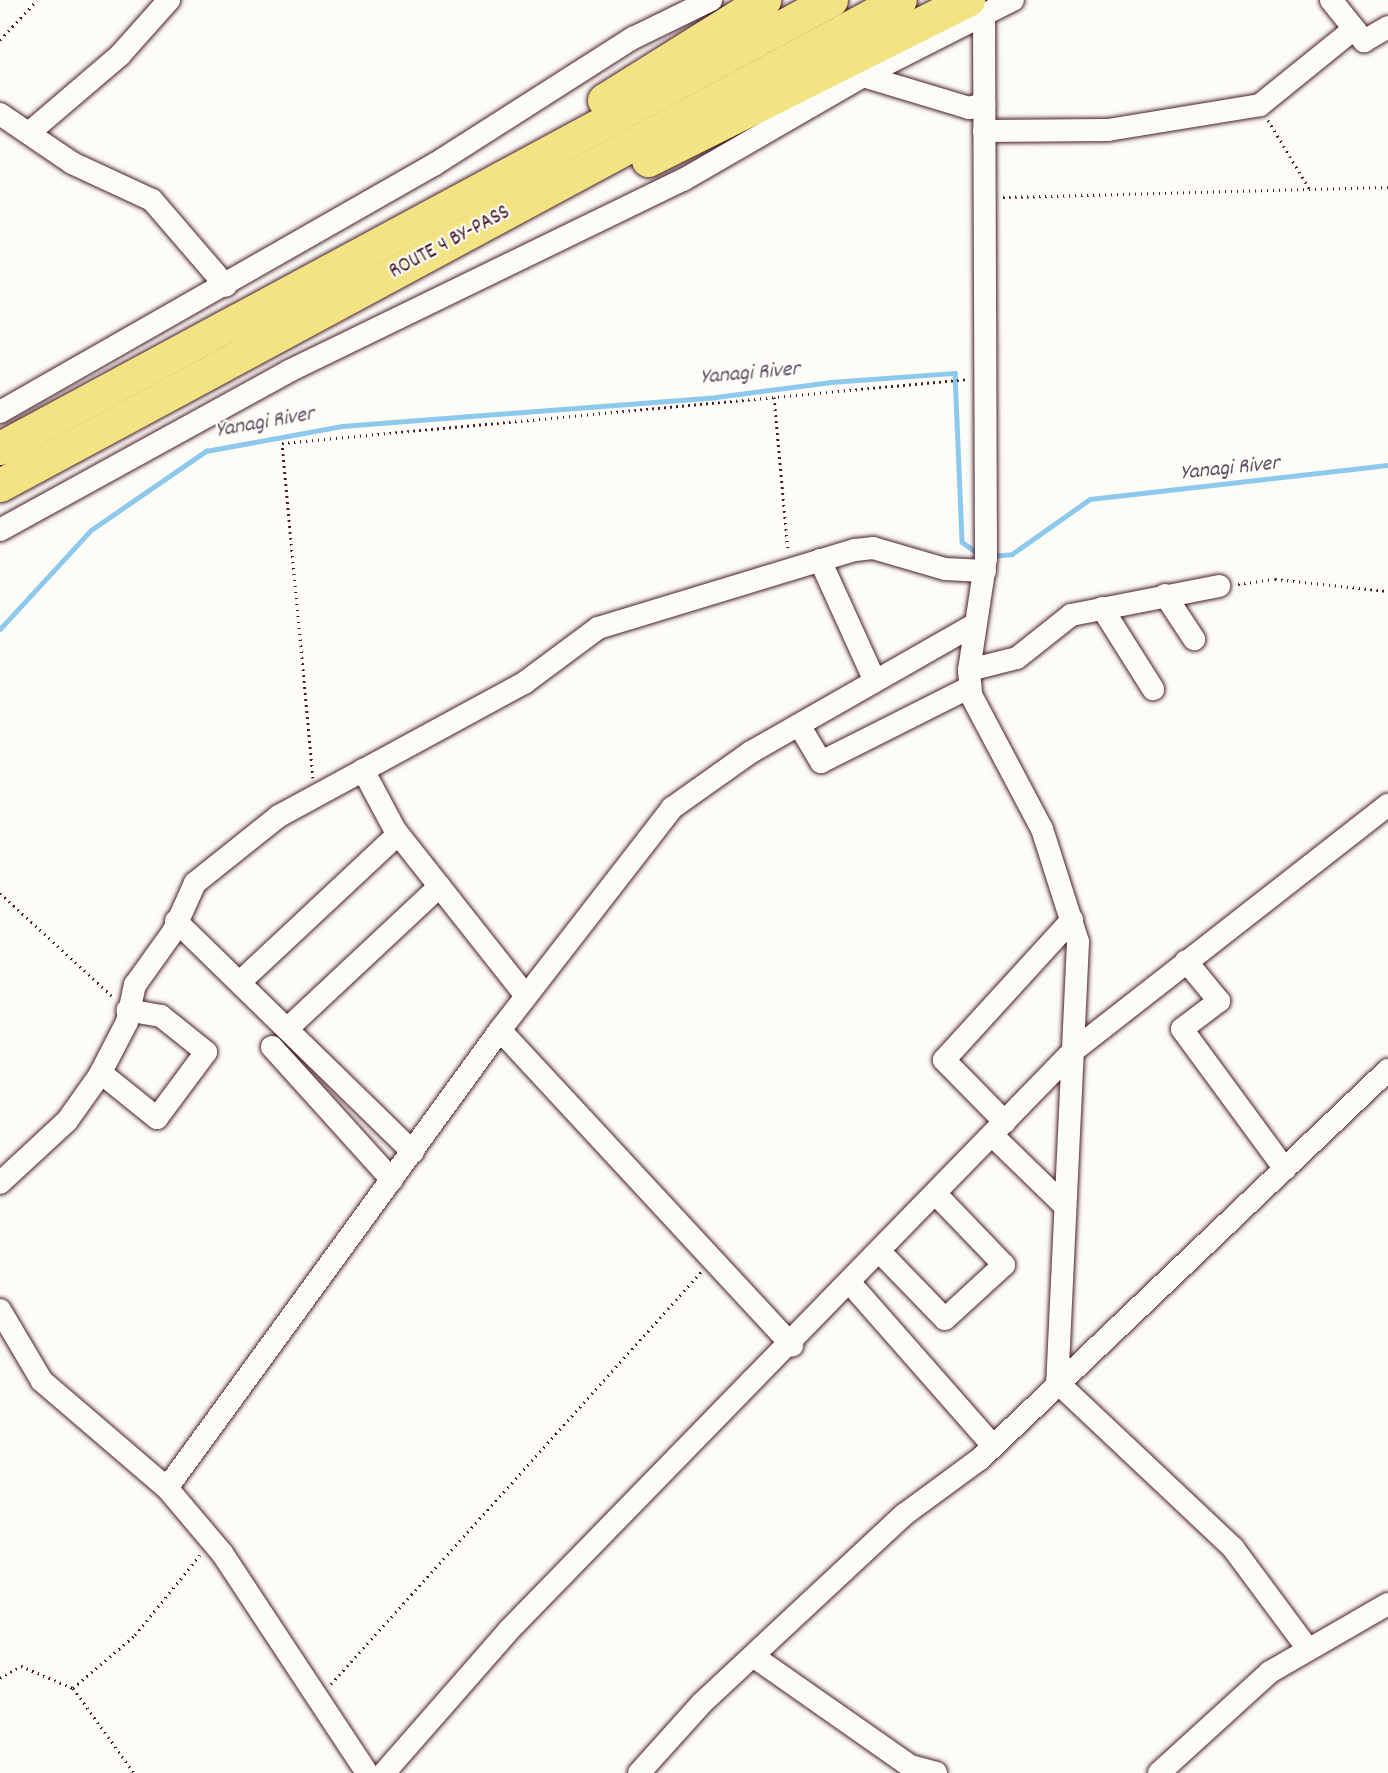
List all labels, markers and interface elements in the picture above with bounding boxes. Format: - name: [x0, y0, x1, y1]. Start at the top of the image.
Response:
- street label: ROUTE 4 BY-PASS: [385, 201, 515, 285]
- water label: Yanagi River: [699, 357, 801, 391]
- water label: Yanagi River: [214, 401, 316, 445]
- water label: Yanagi River: [1179, 451, 1281, 487]

